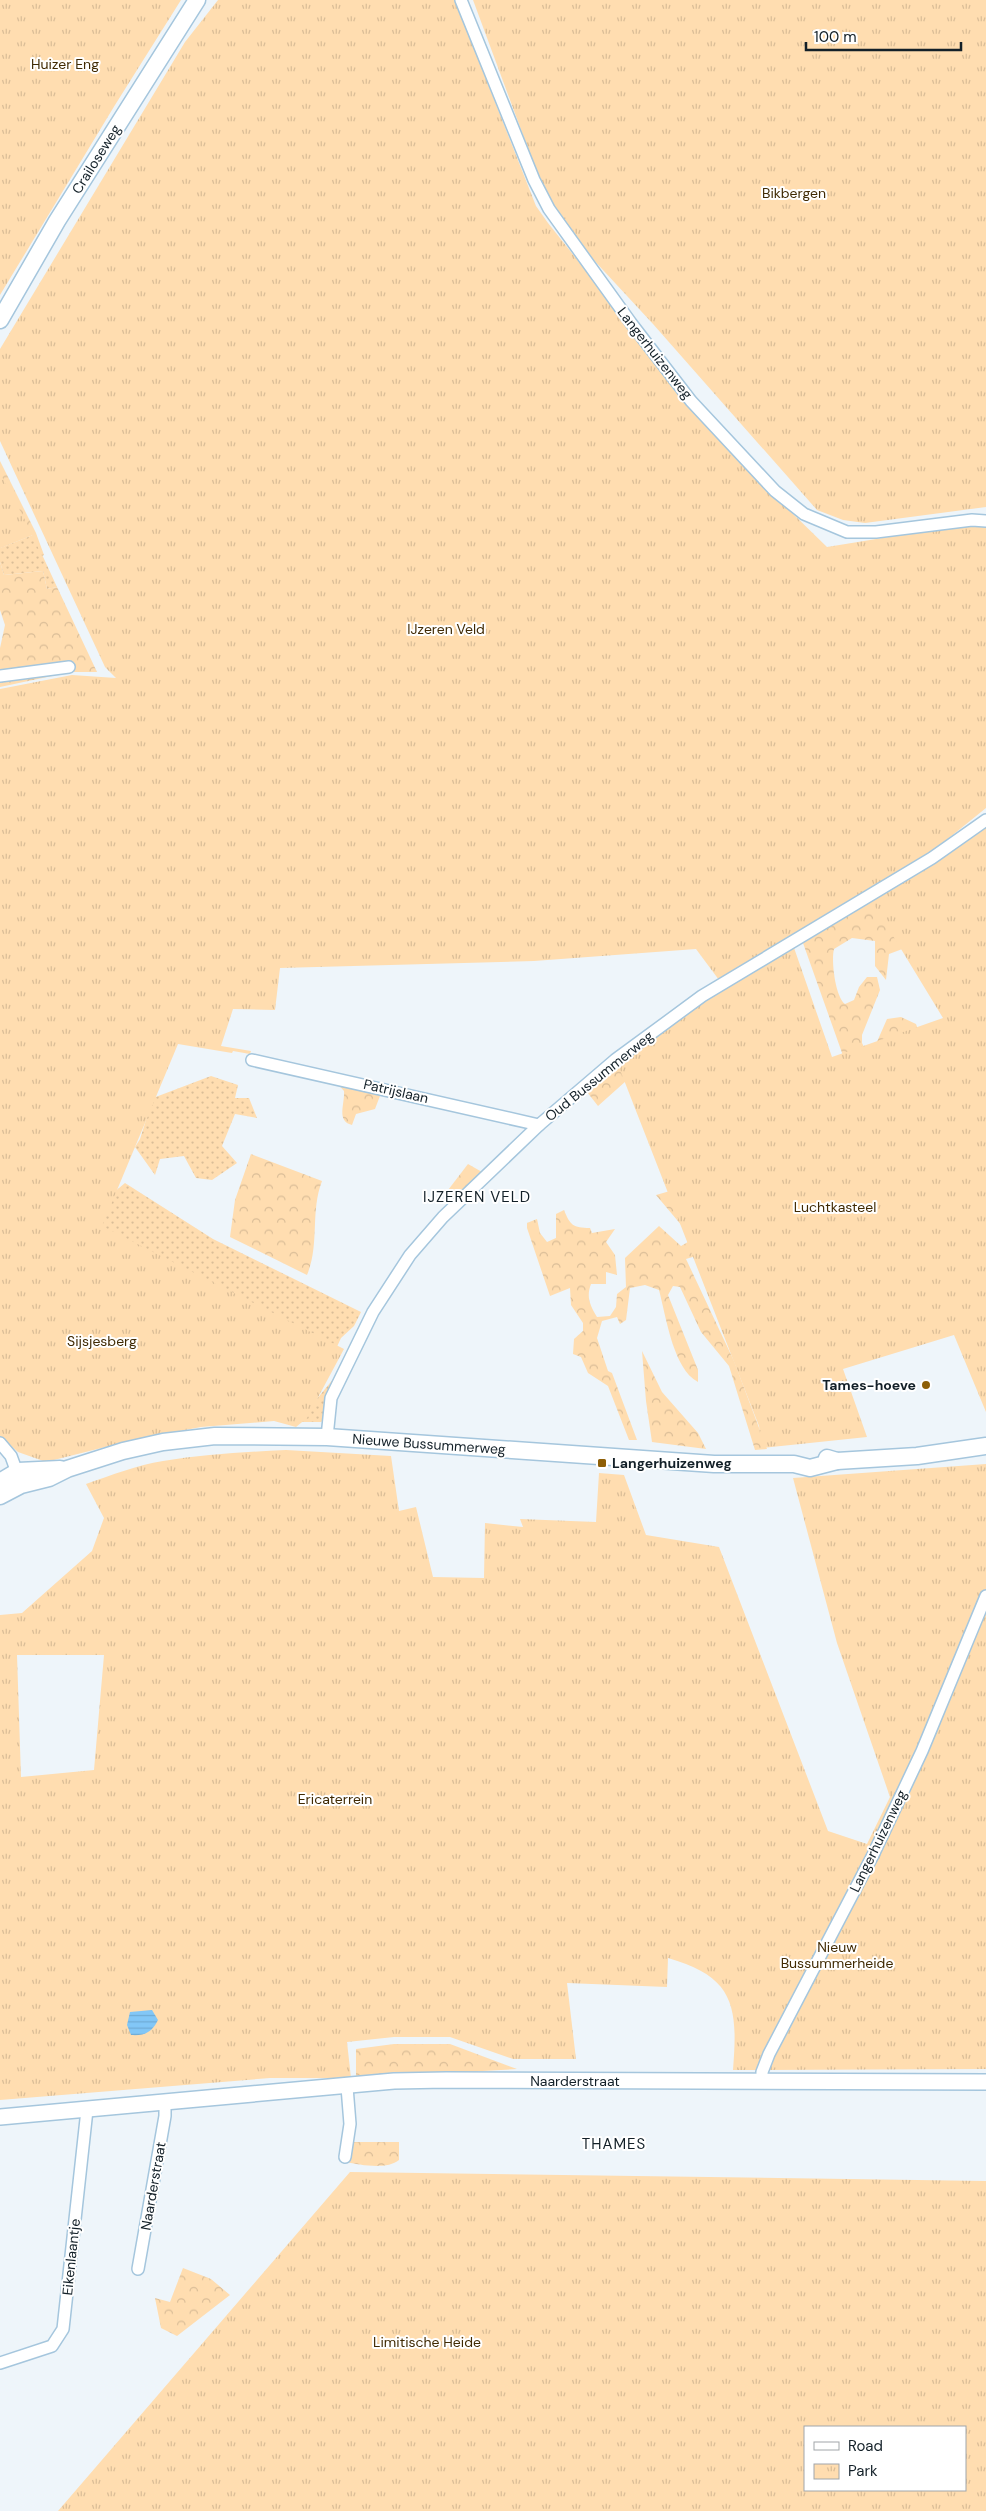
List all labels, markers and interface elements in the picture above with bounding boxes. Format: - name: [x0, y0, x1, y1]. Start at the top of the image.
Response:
- scale bar: [806, 20, 961, 52]
- text: 100 m: [814, 27, 857, 47]
- park label: Huizer Eng: [31, 55, 99, 73]
- street label: Crailoseweg: [68, 121, 125, 197]
- park label: Bikbergen: [762, 184, 826, 202]
- street label: Langerhuizenweg: [614, 303, 697, 403]
- park label: IJzeren Veld: [407, 620, 485, 638]
- street label: Oud Bussummerweg: [541, 1027, 657, 1125]
- street label: Patrijslaan: [362, 1075, 430, 1107]
- district label: IJZEREN VELD: [423, 1187, 531, 1207]
- park label: Luchtkasteel: [794, 1198, 876, 1216]
- park label: Sijsjesberg: [67, 1332, 137, 1350]
- place label: Tames-hoeve: [822, 1376, 916, 1394]
- marker: Tames-hoeve: [920, 1379, 932, 1391]
- street label: Nieuwe Bussummerweg: [352, 1430, 507, 1458]
- place label: Langerhuizenweg: [612, 1454, 732, 1472]
- marker: Langerhuizenweg: [596, 1457, 608, 1469]
- street label: Langerhuizenweg: [845, 1787, 911, 1895]
- park label: Ericaterrein: [298, 1790, 372, 1808]
- park label: Nieuw Bussummerheide: [781, 1938, 893, 1972]
- street label: Naarderstraat: [530, 2072, 620, 2090]
- district label: THAMES: [582, 2134, 646, 2154]
- street label: Naarderstraat: [136, 2140, 170, 2232]
- street label: Eikenlaantje: [58, 2218, 84, 2296]
- park label: Limitische Heide: [373, 2333, 481, 2351]
- legend: [804, 2426, 966, 2491]
- text: Road: [848, 2436, 883, 2456]
- text: Park: [848, 2461, 878, 2481]

